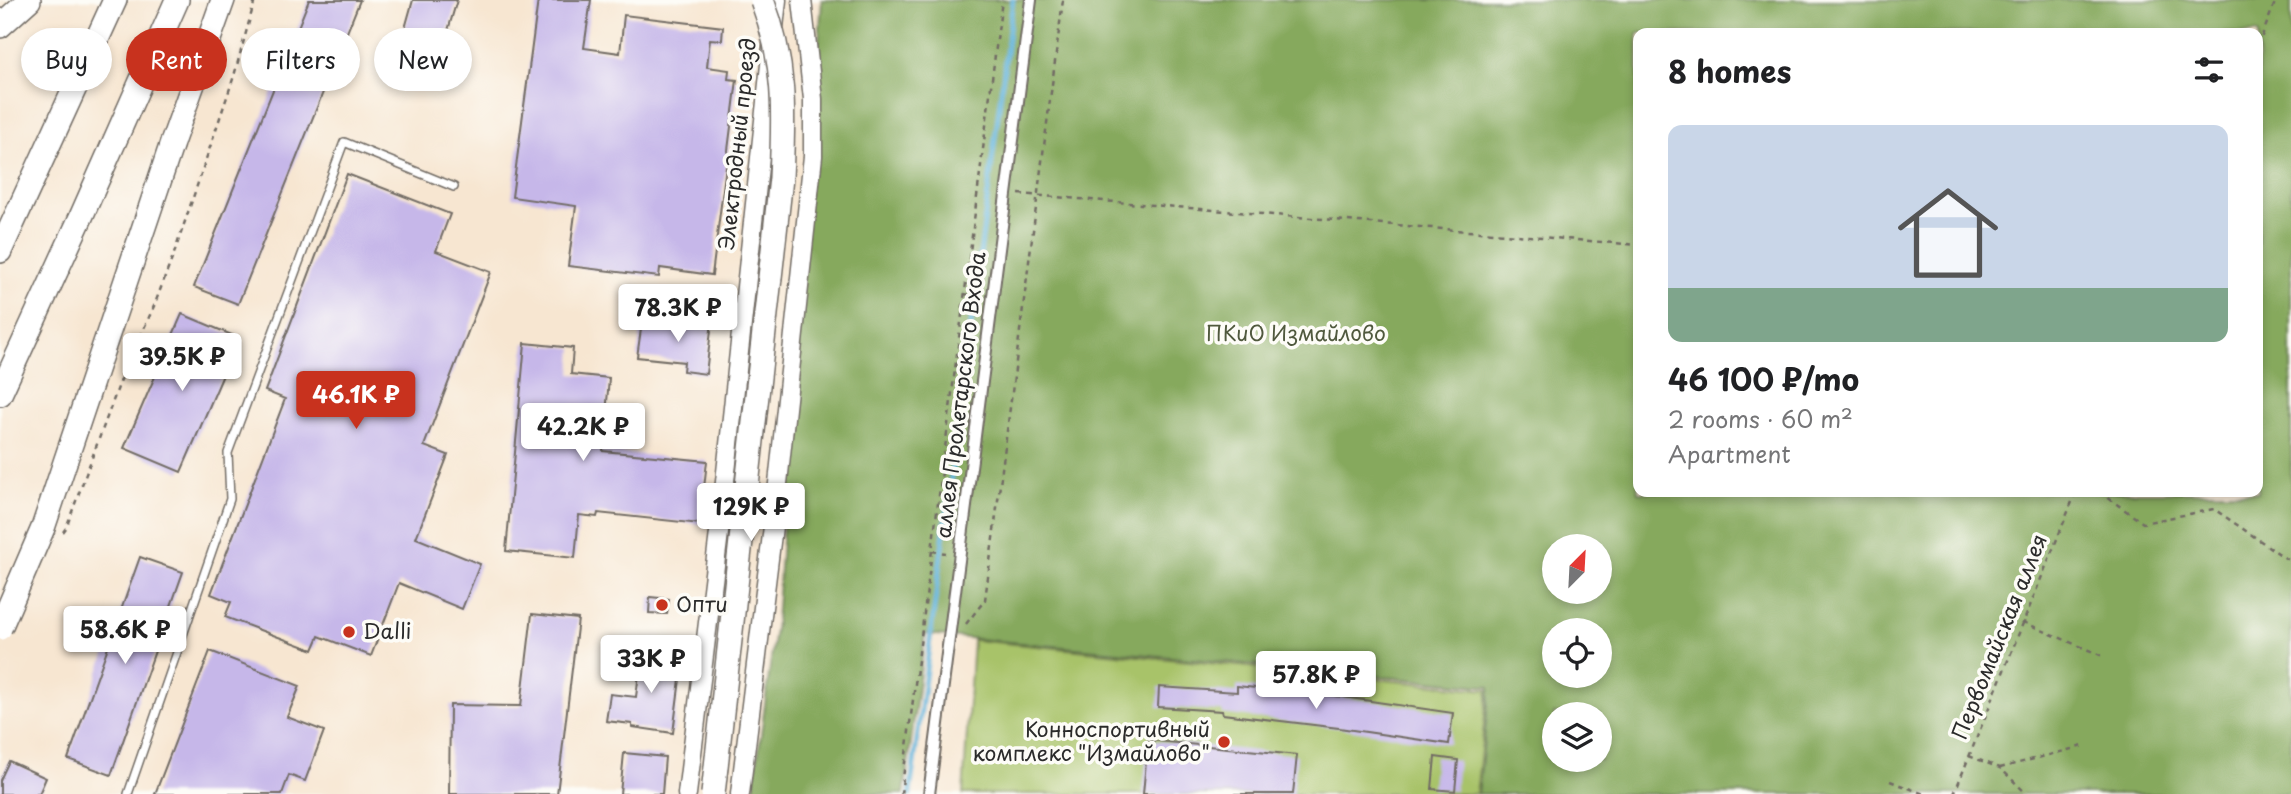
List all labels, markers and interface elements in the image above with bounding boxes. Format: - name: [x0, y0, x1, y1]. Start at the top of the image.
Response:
- chip: Buy: [21, 28, 112, 91]
- chip: Rent: [126, 28, 227, 91]
- chip: Filters: [241, 28, 360, 91]
- chip: New: [374, 28, 472, 91]
- street label: Электродный проезд: [709, 36, 763, 251]
- text: 8 homes: [1668, 48, 1791, 93]
- icon: filters: [2190, 51, 2228, 89]
- icon: home: [1885, 170, 2011, 296]
- street label: аллея Пролетарского Входа: [926, 250, 992, 540]
- pin: 78.3K ₽: [613, 284, 743, 344]
- text: 78.3K ₽: [634, 289, 722, 324]
- park label: ПКиО Измайлово: [1206, 316, 1386, 348]
- pin: 39.5K ₽: [117, 334, 247, 393]
- text: 39.5K ₽: [139, 338, 225, 373]
- text: 46 100 ₽/mo: [1668, 356, 1859, 401]
- pin: 46.1K ₽: [291, 372, 421, 431]
- text: 46.1K ₽: [312, 376, 400, 411]
- text: 2 rooms · 60 m²: [1668, 401, 1853, 436]
- pin: 42.2K ₽: [518, 404, 648, 463]
- text: 42.2K ₽: [537, 408, 629, 443]
- text: Apartment: [1668, 436, 1791, 471]
- pin: 129K ₽: [694, 484, 808, 543]
- text: 129K ₽: [713, 488, 789, 523]
- street label: Первомайская аллея: [1942, 529, 2054, 744]
- north arrow: [1542, 534, 1612, 604]
- map controls: [1542, 534, 1612, 772]
- place label: Опти: [676, 587, 728, 619]
- marker: Опти: [654, 597, 670, 613]
- pin: 58.6K ₽: [60, 606, 190, 666]
- text: 58.6K ₽: [79, 611, 171, 646]
- place label: Dalli: [363, 614, 411, 646]
- button: locate: [1542, 618, 1612, 688]
- marker: Dalli: [341, 624, 357, 640]
- pin: 33K ₽: [602, 636, 700, 695]
- text: 33K ₽: [617, 640, 685, 675]
- pin: 57.8K ₽: [1251, 652, 1381, 711]
- text: 57.8K ₽: [1272, 656, 1360, 691]
- button: layers: [1542, 702, 1612, 772]
- place label: Конноспортивный комплекс "Измайлово": [972, 712, 1210, 768]
- marker: Конноспортивный комплекс "Измайлово": [1216, 734, 1232, 750]

